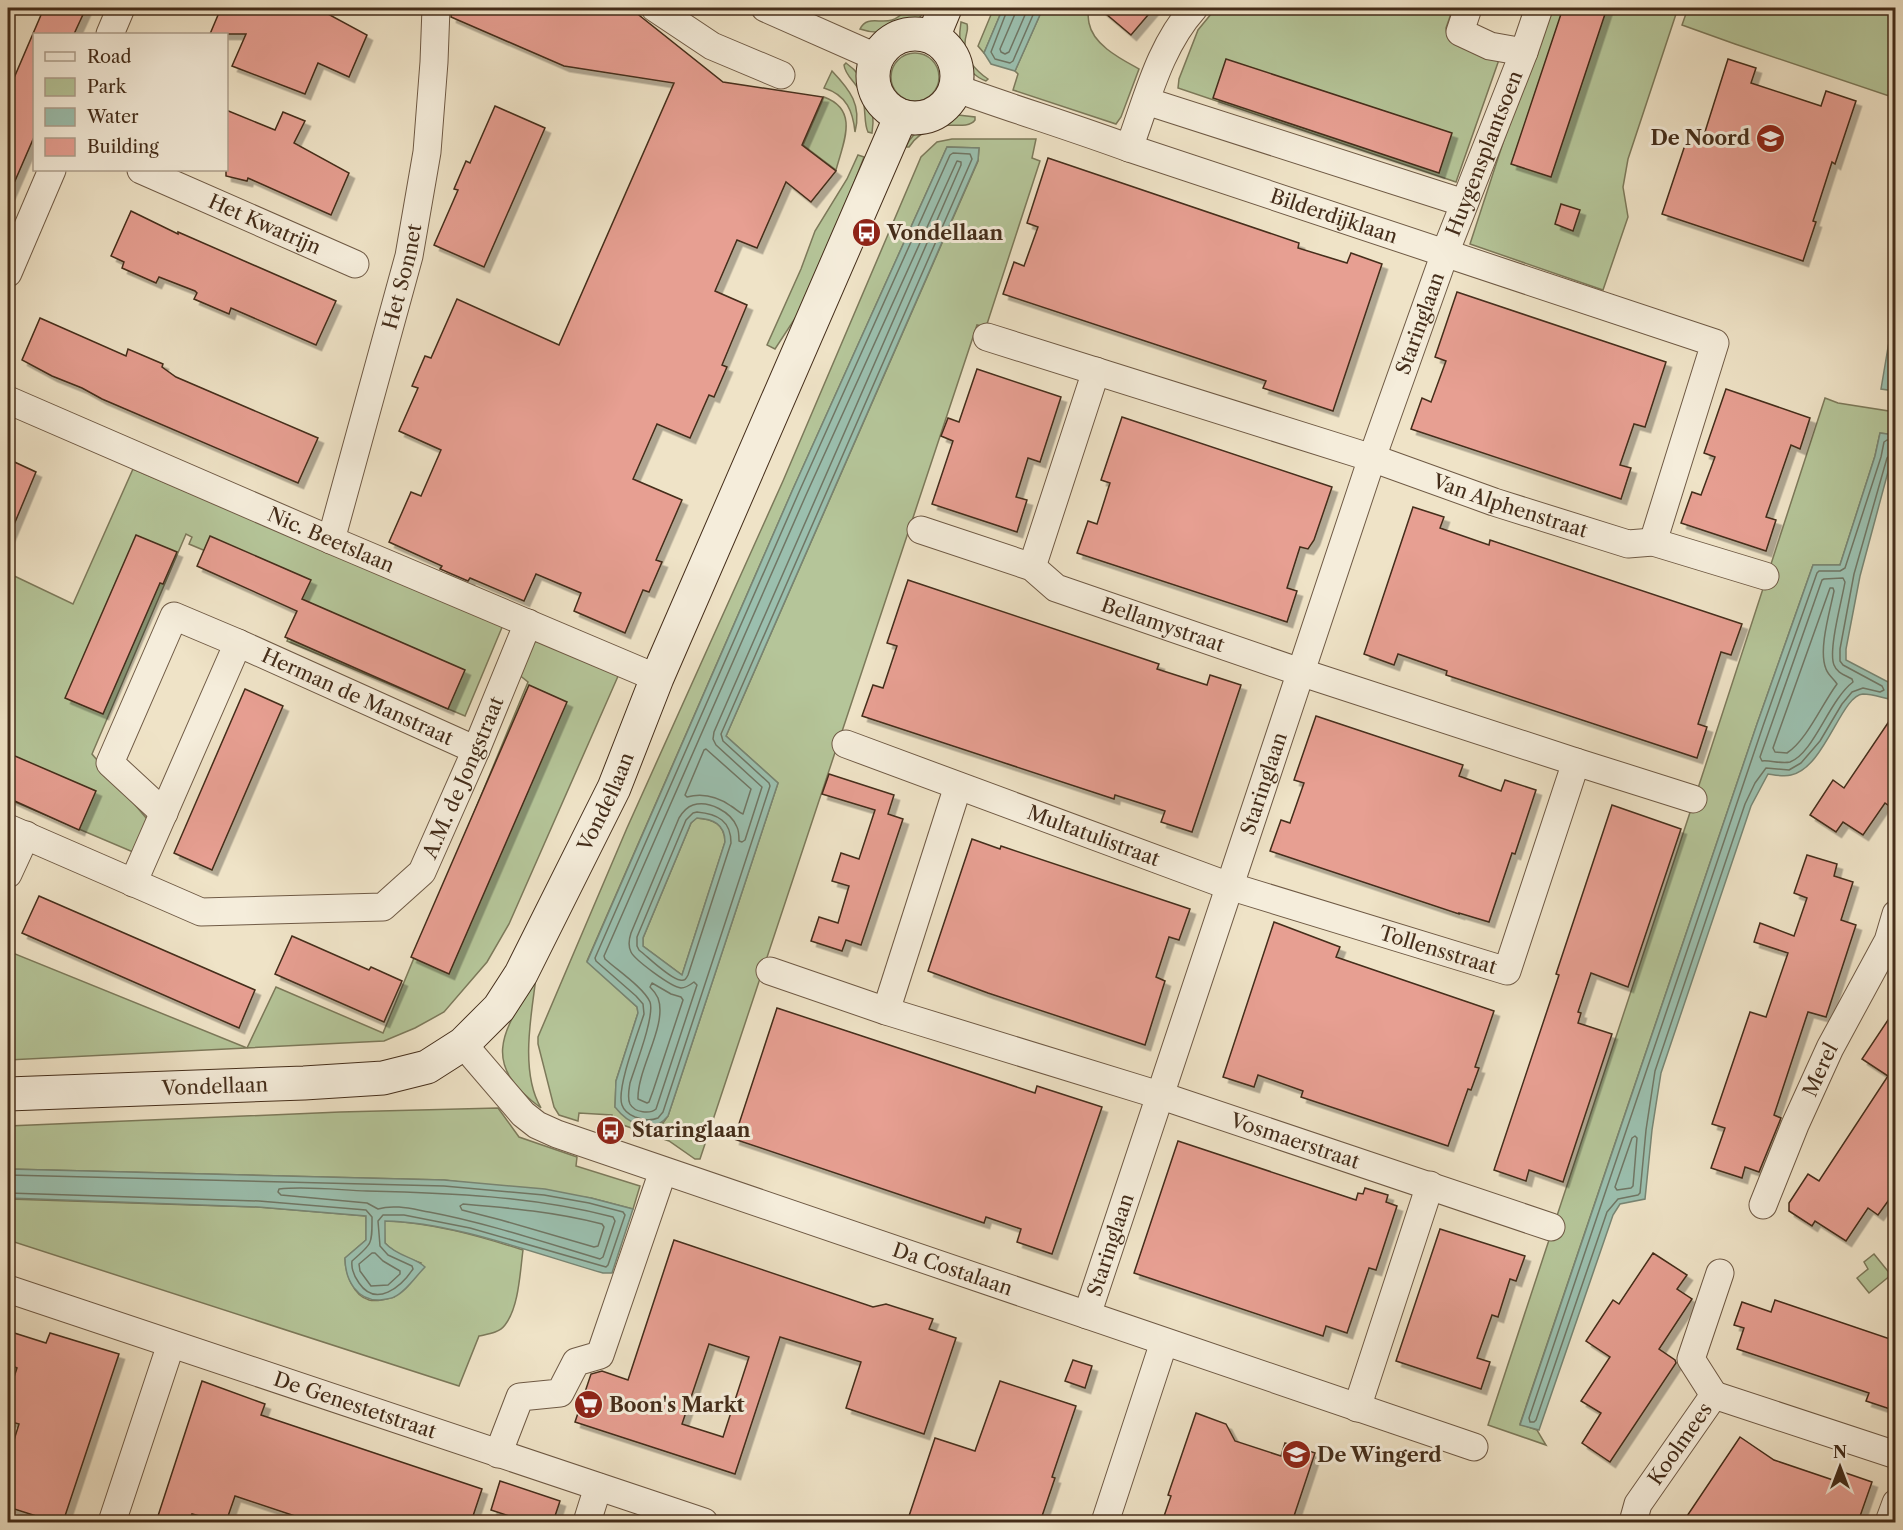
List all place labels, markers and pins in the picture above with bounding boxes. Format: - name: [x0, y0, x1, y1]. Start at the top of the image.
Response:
- school or university icon: De Noord: [1755, 122, 1787, 154]
- place label: De Noord: [1650, 126, 1751, 150]
- bus stop icon: Vondellaan: [850, 217, 882, 249]
- place label: Vondellaan: [886, 221, 1004, 245]
- bus stop icon: Staringlaan: [595, 1114, 627, 1146]
- place label: Staringlaan: [632, 1118, 751, 1142]
- supermarket icon: Boon's Markt: [572, 1389, 604, 1421]
- place label: Boon's Markt: [609, 1393, 745, 1417]
- school or university icon: De Wingerd: [1280, 1439, 1312, 1471]
- place label: De Wingerd: [1317, 1443, 1442, 1467]

